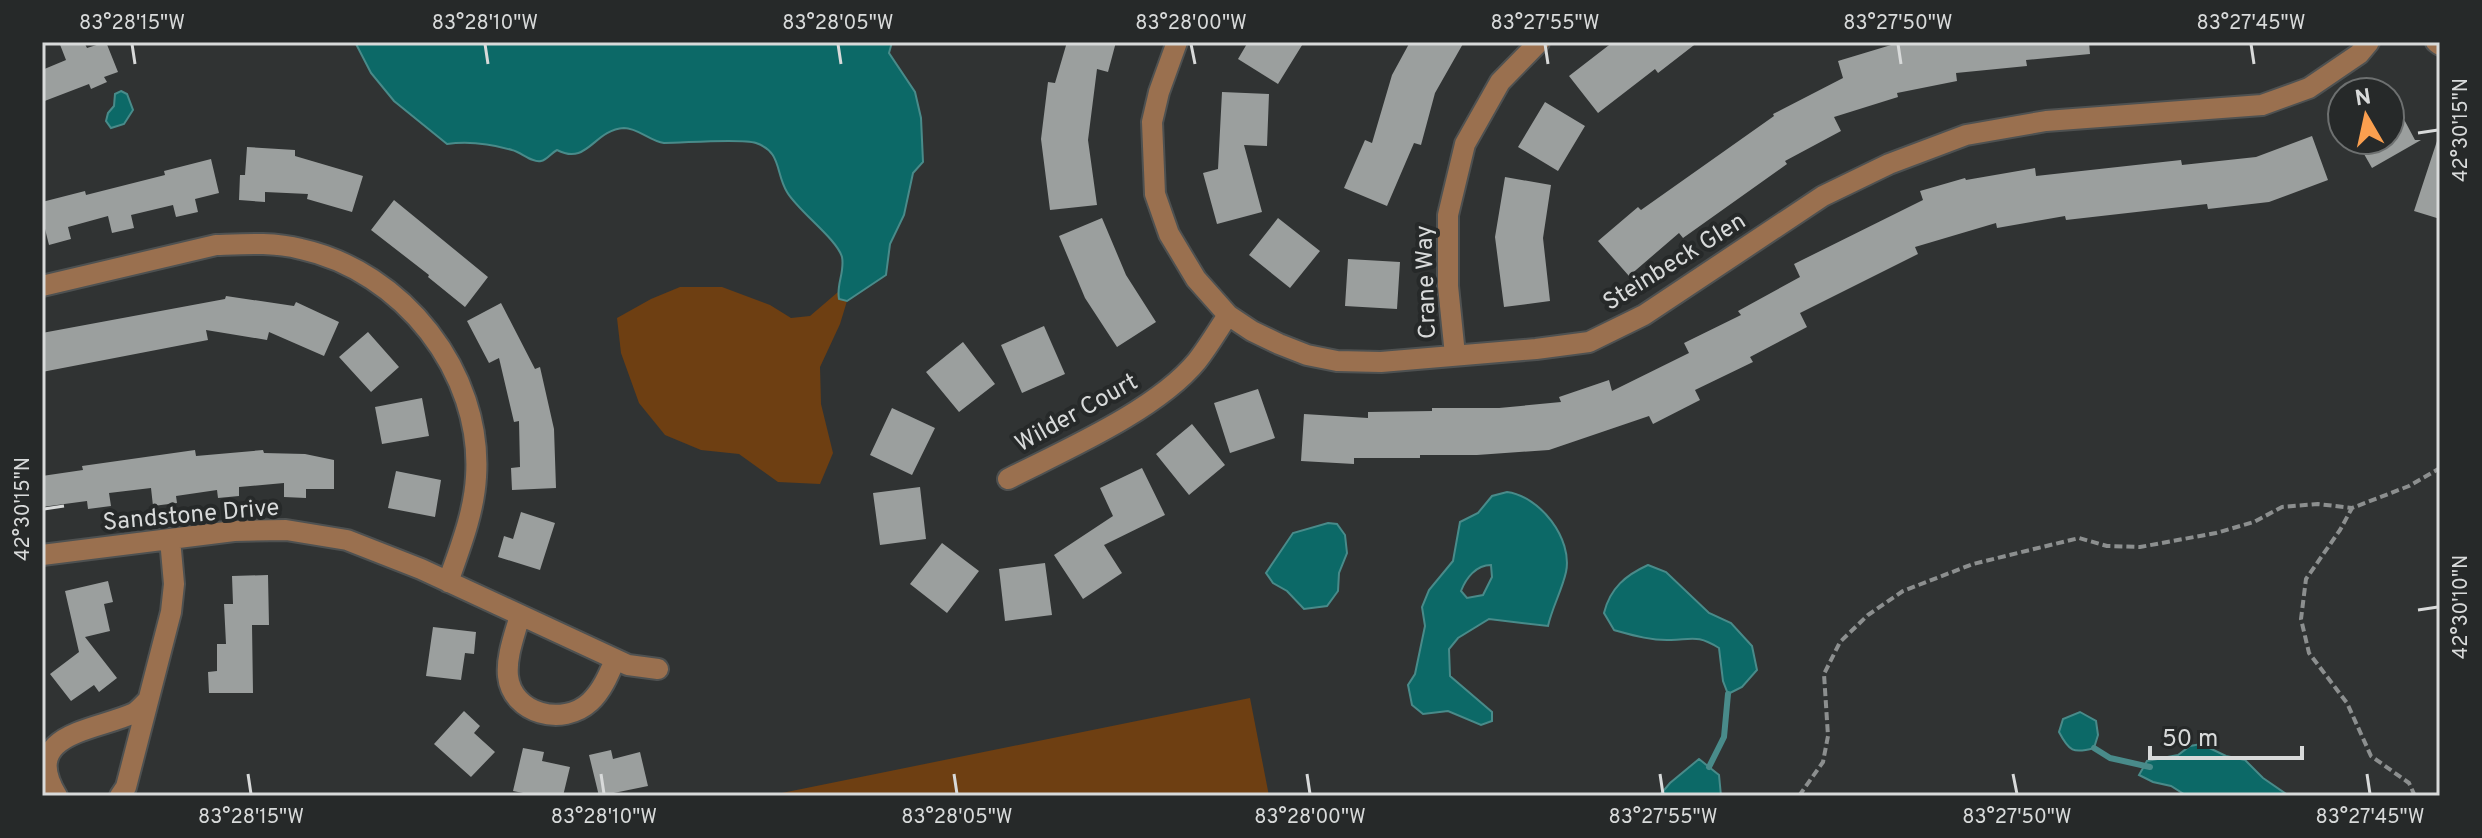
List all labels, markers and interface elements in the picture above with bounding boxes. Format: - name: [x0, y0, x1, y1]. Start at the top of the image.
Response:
- text: 83°28'15"W: [79, 11, 185, 37]
- text: 83°28'10"W: [432, 11, 538, 37]
- text: 83°28'05"W: [782, 11, 894, 37]
- text: 83°28'00"W: [1135, 11, 1247, 37]
- text: 83°27'55"W: [1491, 11, 1599, 37]
- text: 83°27'50"W: [1843, 11, 1953, 37]
- text: 83°27'45"W: [2197, 11, 2305, 37]
- north arrow: [2326, 76, 2406, 156]
- text: 42°30'15"N: [2449, 78, 2475, 182]
- text: N: [2353, 84, 2373, 113]
- street label: Steinbeck Glen: [1598, 207, 1752, 318]
- street label: Crane Way: [1410, 224, 1444, 339]
- street label: Wilder Court: [1010, 368, 1144, 460]
- text: 42°30'15"N: [11, 457, 37, 561]
- street label: Sandstone Drive: [102, 493, 281, 539]
- text: 42°30'10"N: [2449, 555, 2475, 659]
- scale bar: [2150, 710, 2302, 760]
- text: 50 m: [2162, 725, 2218, 755]
- text: 83°28'15"W: [198, 805, 304, 831]
- text: 83°28'10"W: [551, 805, 657, 831]
- text: 83°28'05"W: [901, 805, 1013, 831]
- text: 83°28'00"W: [1254, 805, 1366, 831]
- text: 83°27'55"W: [1609, 805, 1717, 831]
- text: 83°27'50"W: [1962, 805, 2072, 831]
- text: 83°27'45"W: [2316, 805, 2424, 831]

